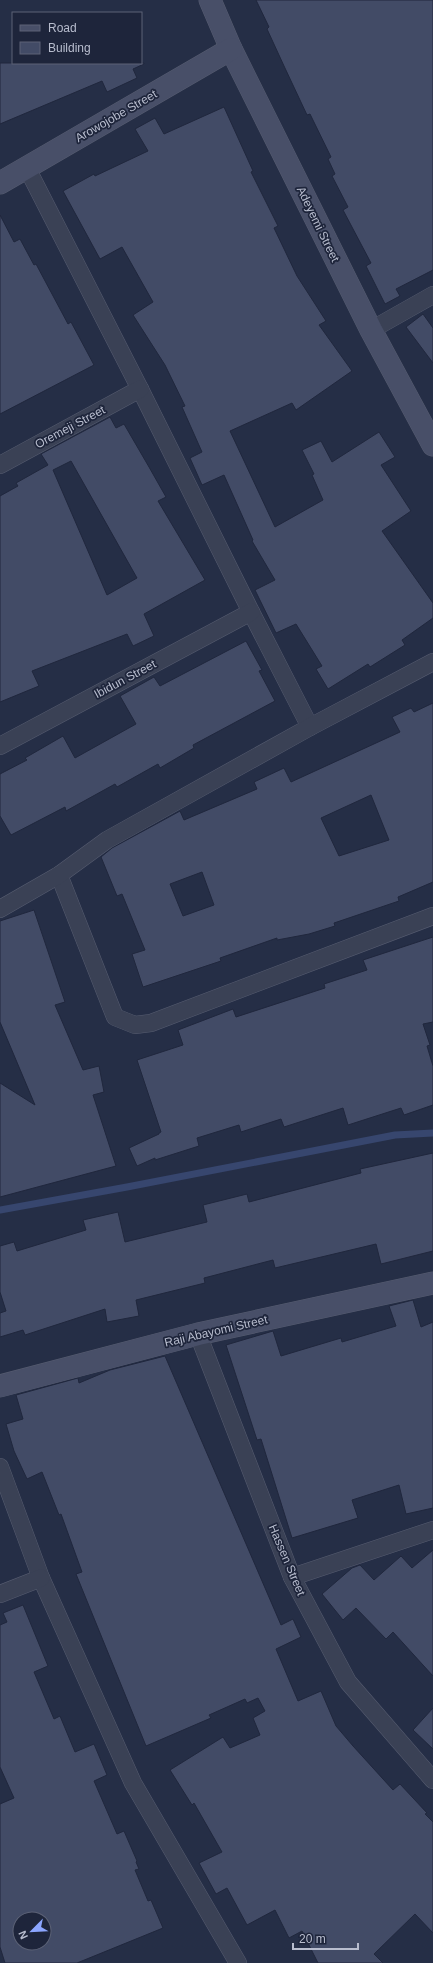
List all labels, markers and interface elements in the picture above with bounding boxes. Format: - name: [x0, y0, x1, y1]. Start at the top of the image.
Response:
- legend: [12, 12, 142, 64]
- text: Road: [48, 21, 77, 35]
- text: Building: [48, 41, 91, 55]
- street label: Arowojobe Street: [73, 87, 160, 145]
- street label: Adeyemi Street: [294, 184, 343, 265]
- street label: Oremeji Street: [33, 402, 108, 451]
- street label: Ibidun Street: [92, 657, 159, 701]
- street label: Raji Abayomi Street: [163, 1312, 270, 1350]
- street label: Hassen Street: [266, 1522, 309, 1598]
- north arrow: [12, 1911, 52, 1951]
- scale bar: [293, 1925, 358, 1951]
- text: N: [16, 1929, 30, 1941]
- text: 20 m: [299, 1932, 326, 1946]

